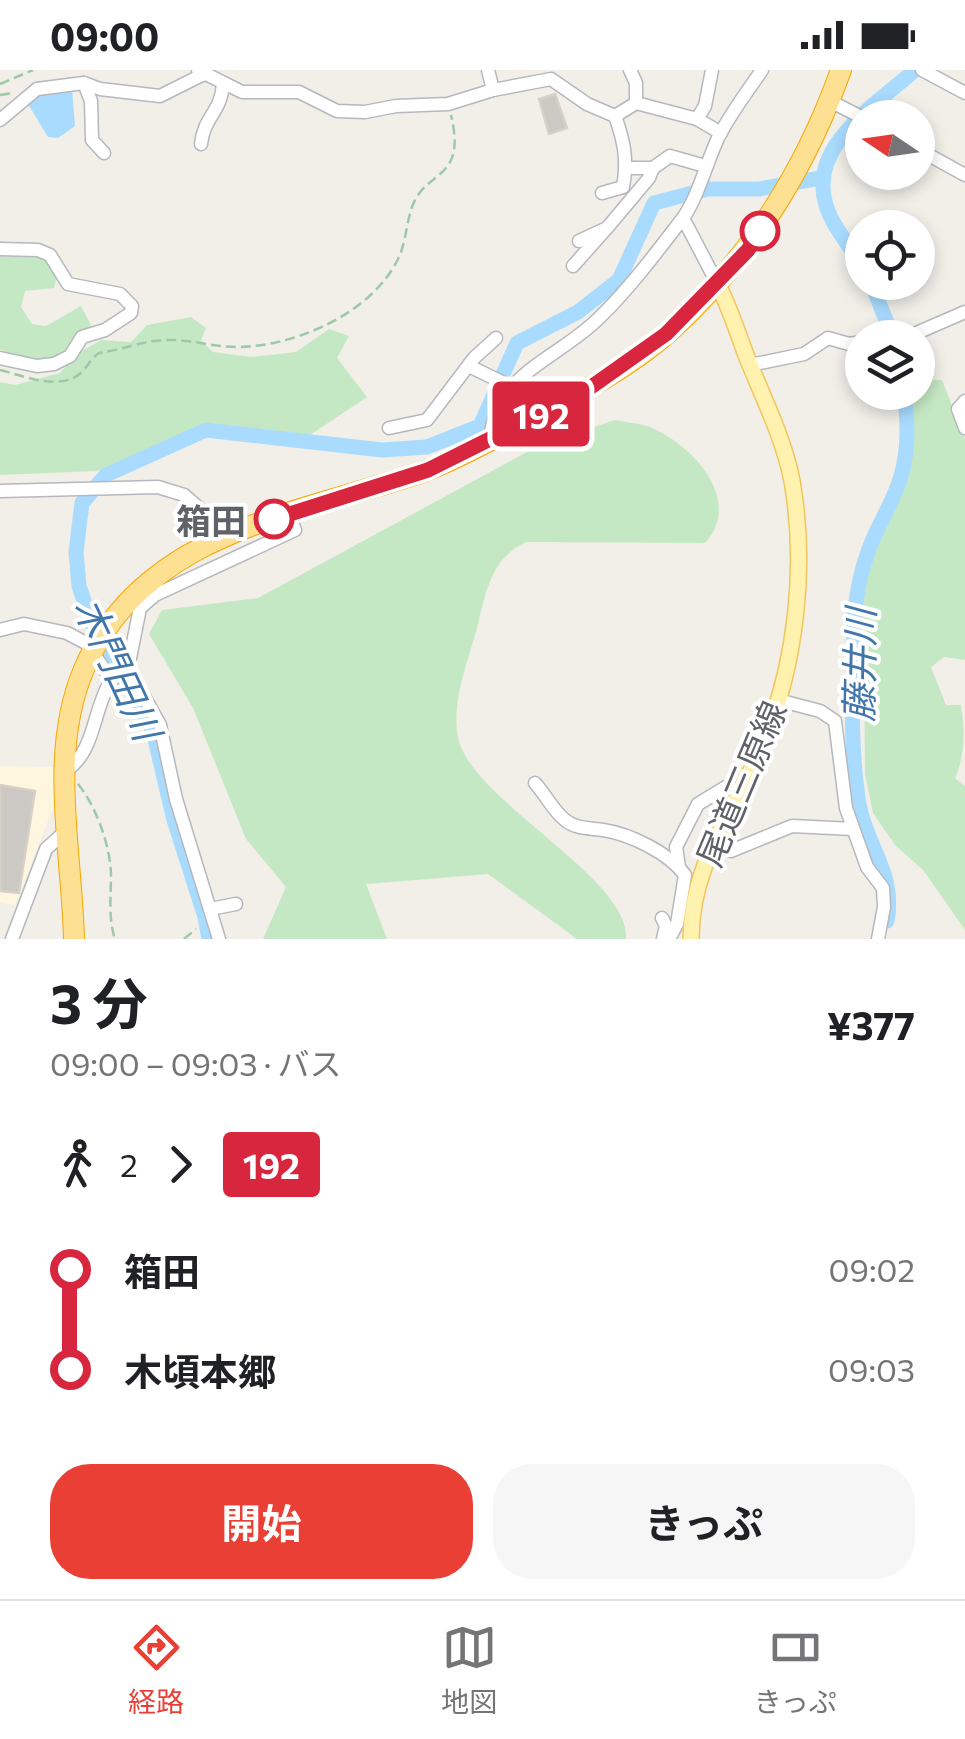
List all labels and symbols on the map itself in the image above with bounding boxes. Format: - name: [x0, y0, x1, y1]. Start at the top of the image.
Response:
- north arrow: [845, 100, 935, 190]
- unlabelled marker: [741, 212, 779, 250]
- line badge: 192: [484, 382, 598, 446]
- place label: 箱田: [176, 498, 246, 541]
- marker: 箱田: [255, 500, 293, 538]
- water label: 木門田川: [66, 589, 174, 750]
- water label: 藤井川: [834, 604, 883, 722]
- street label: 尾道三原線: [686, 694, 794, 872]

